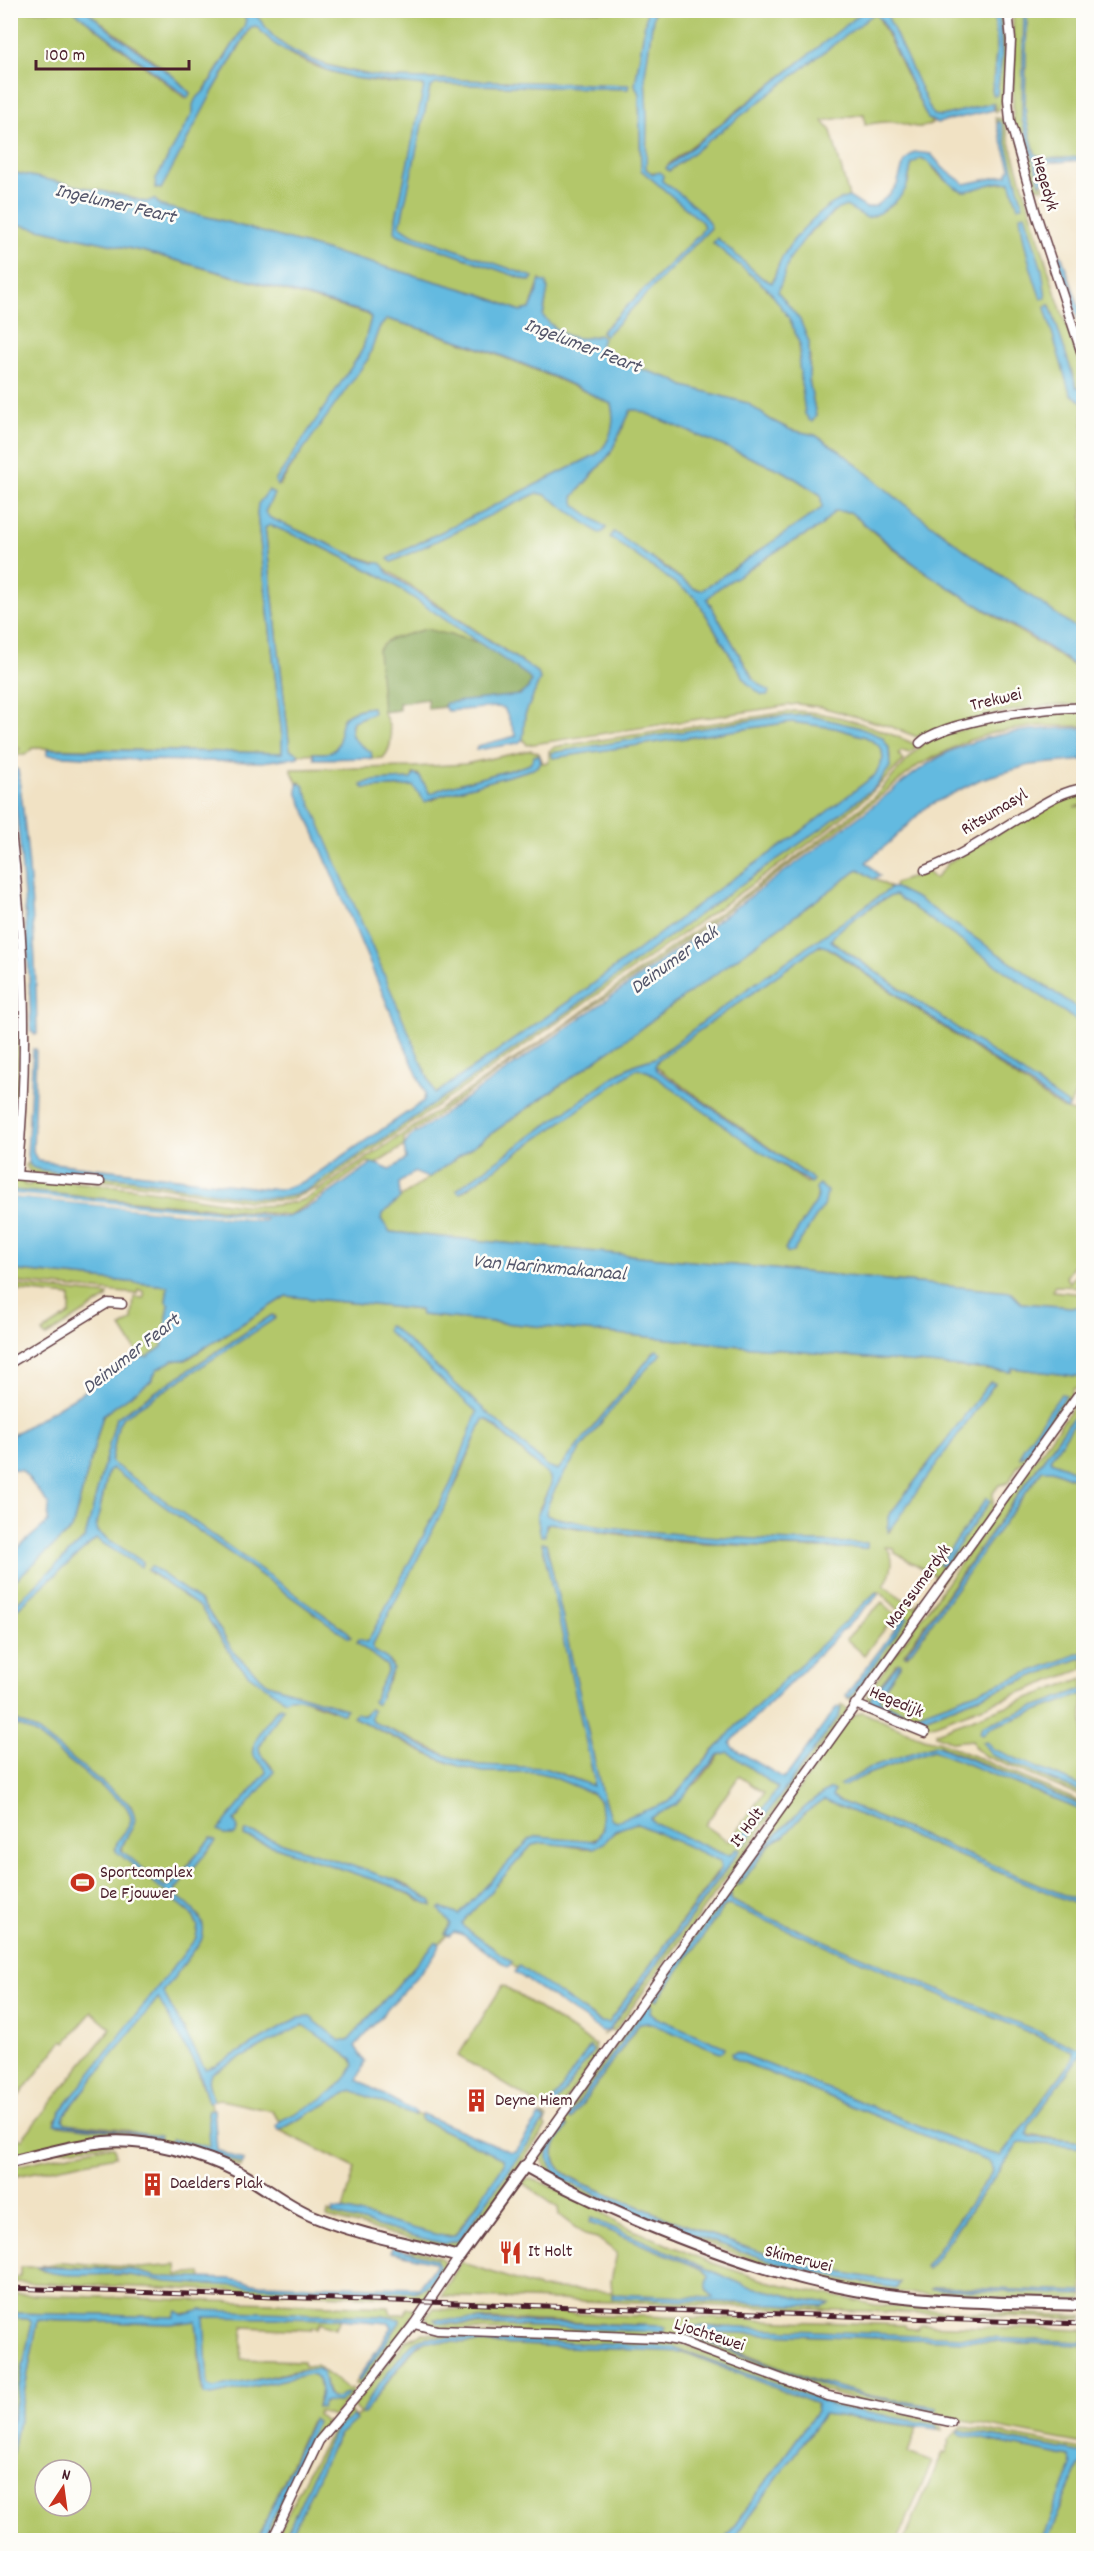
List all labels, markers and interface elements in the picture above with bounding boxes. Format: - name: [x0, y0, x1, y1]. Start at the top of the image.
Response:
- scale bar: [36, 33, 189, 71]
- text: 100 m: [45, 44, 85, 69]
- street label: Hegedyk: [1024, 154, 1064, 214]
- water label: Ingelumer Feart: [52, 178, 180, 233]
- water label: Ingelumer Feart: [520, 312, 646, 383]
- street label: Trekwei: [968, 683, 1024, 719]
- street label: Ritsumasyl: [957, 783, 1034, 843]
- water label: Deinumer Rak: [625, 918, 726, 1002]
- water label: Van Harinxmakanaal: [471, 1248, 629, 1290]
- water label: Deinumer Feart: [77, 1307, 188, 1402]
- street label: Marssumerdyk: [880, 1540, 958, 1634]
- street label: Hegedijk: [865, 1680, 927, 1726]
- street label: It Holt: [725, 1802, 772, 1853]
- place label: Sportcomplex De Fjouwer: [100, 1861, 193, 1907]
- sports icon: Sportcomplex De Fjouwer: [69, 1870, 95, 1896]
- building icon: Deyne Hiem: [464, 2088, 490, 2114]
- place label: Deyne Hiem: [495, 2089, 573, 2114]
- building icon: Daelders Plak: [139, 2171, 165, 2197]
- place label: Daelders Plak: [170, 2172, 263, 2197]
- restaurant icon: It Holt: [497, 2239, 523, 2265]
- place label: It Holt: [528, 2240, 573, 2265]
- street label: Skimerwei: [762, 2240, 834, 2280]
- street label: Ljochtewei: [670, 2313, 748, 2359]
- north arrow: [33, 2458, 93, 2518]
- text: N: [59, 2464, 72, 2488]

